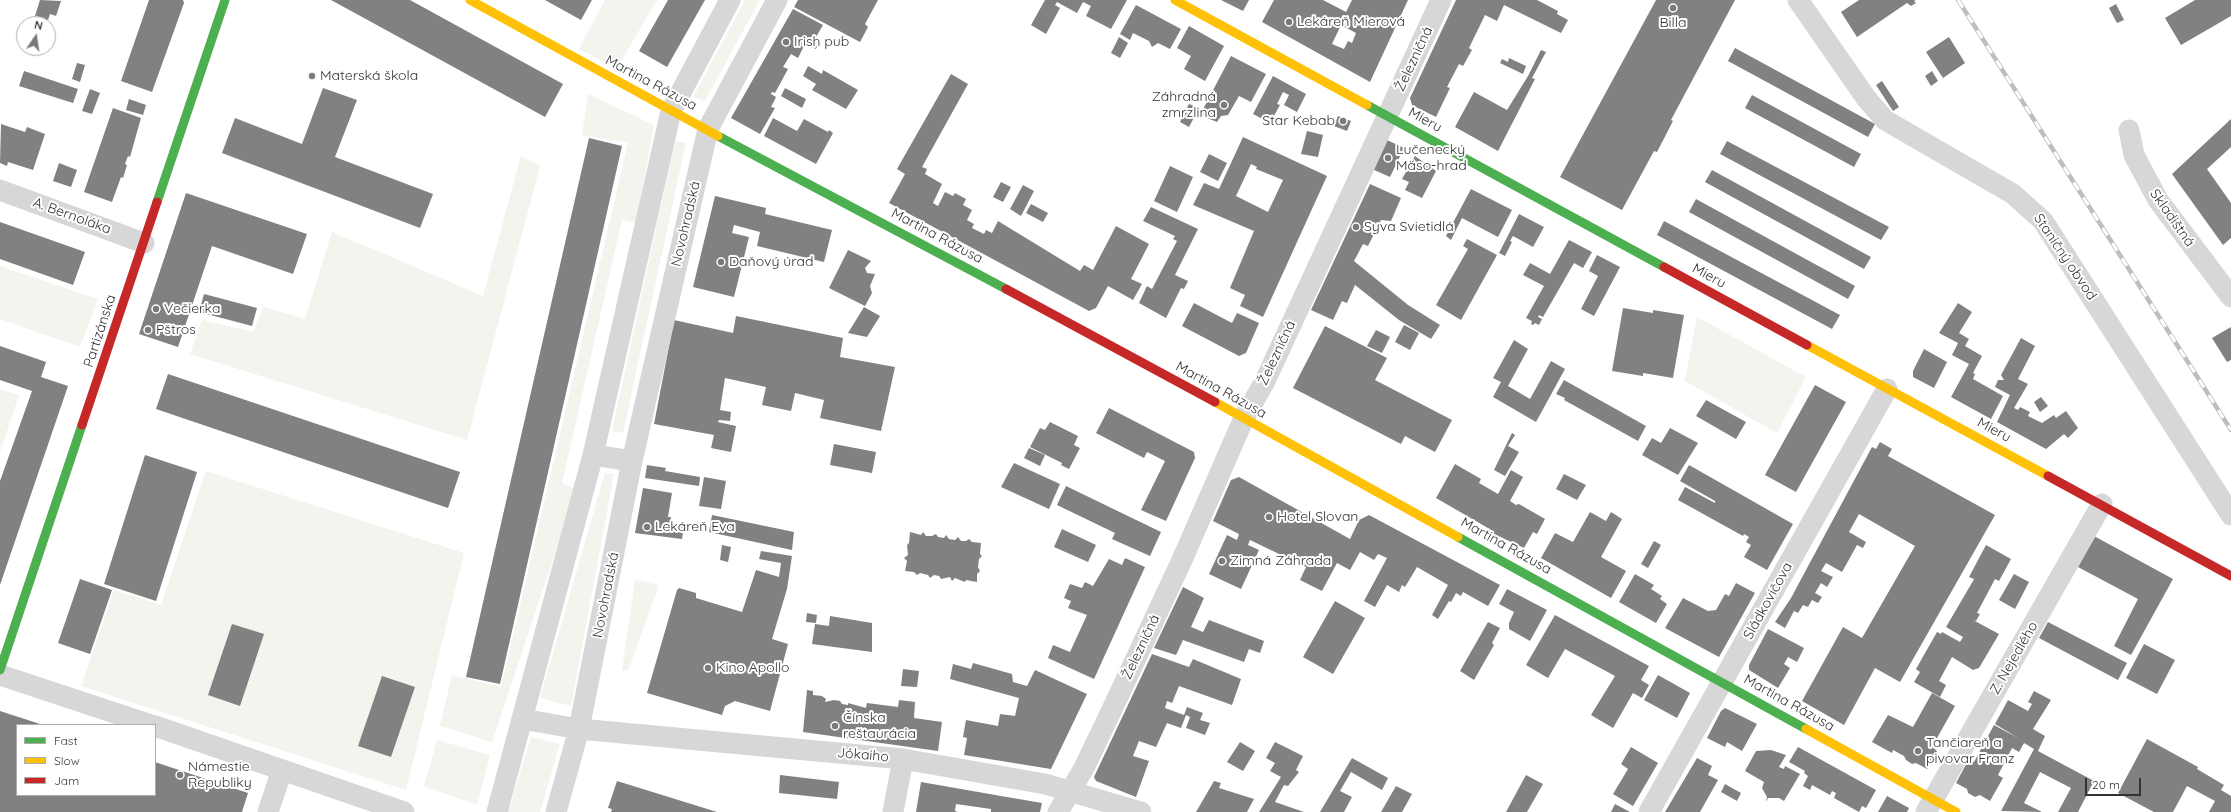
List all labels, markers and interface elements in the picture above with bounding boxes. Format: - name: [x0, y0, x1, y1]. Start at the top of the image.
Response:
- marker: Billa: [1668, 3, 1678, 13]
- place label: Lekáreň Mierová: [1297, 14, 1405, 30]
- place label: Billa: [1659, 15, 1687, 31]
- north arrow: [16, 16, 56, 56]
- marker: Lekáreň Mierová: [1284, 17, 1294, 27]
- text: N: [33, 18, 44, 33]
- street label: Železničná: [1392, 24, 1436, 94]
- place label: Irish pub: [794, 34, 849, 50]
- marker: Irish pub: [781, 37, 791, 47]
- street label: Martina Rázusa: [602, 52, 700, 114]
- place label: Materská škola: [320, 68, 418, 84]
- marker: Materská škola: [307, 71, 317, 81]
- place label: Záhradná zmrzlina: [1152, 89, 1216, 122]
- marker: Záhradná zmrzlina: [1219, 100, 1229, 110]
- street label: Mieru: [1405, 104, 1445, 136]
- place label: Star Kebab: [1262, 113, 1335, 129]
- marker: Star Kebab: [1338, 116, 1348, 126]
- place label: Lučenecký Mäso-hrad: [1396, 142, 1467, 174]
- marker: Lučenecký Mäso-hrad: [1383, 153, 1393, 163]
- street label: Novohradská: [668, 180, 704, 268]
- street label: Skladištná: [2146, 186, 2198, 250]
- street label: A. Bernoláka: [31, 194, 113, 238]
- street label: Martina Rázusa: [888, 205, 986, 267]
- street label: Staničný obvod: [2030, 211, 2100, 303]
- place label: Syva Svietidlá: [1364, 219, 1454, 235]
- marker: Syva Svietidlá: [1351, 222, 1361, 232]
- place label: Daňový úrad: [729, 254, 813, 270]
- marker: Daňový úrad: [716, 257, 726, 267]
- street label: Mieru: [1689, 260, 1729, 292]
- street label: Partizánska: [80, 292, 120, 370]
- place label: Večierka: [164, 301, 220, 317]
- marker: Večierka: [151, 304, 161, 314]
- street label: Železničná: [1255, 318, 1299, 388]
- place label: Pštros: [156, 322, 196, 338]
- marker: Pštros: [143, 325, 153, 335]
- street label: Martina Rázusa: [1173, 358, 1269, 422]
- street label: Mieru: [1974, 414, 2014, 446]
- place label: Hotel Slovan: [1277, 509, 1358, 525]
- marker: Hotel Slovan: [1264, 512, 1274, 522]
- street label: Martina Rázusa: [1458, 514, 1554, 578]
- place label: Lekáreň Eva: [655, 519, 735, 535]
- marker: Lekáreň Eva: [642, 522, 652, 532]
- street label: Novohradská: [589, 551, 623, 639]
- place label: Zimná Záhrada: [1230, 553, 1331, 569]
- marker: Zimná Záhrada: [1217, 556, 1227, 566]
- street label: Sládkovičova: [1740, 560, 1796, 642]
- street label: Železničná: [1119, 612, 1163, 682]
- street label: Z. Nejedlého: [1986, 619, 2042, 697]
- place label: Kino Apollo: [716, 660, 790, 676]
- marker: Kino Apollo: [703, 663, 713, 673]
- street label: Martina Rázusa: [1741, 671, 1837, 735]
- place label: Čínska reštaurácia: [843, 710, 916, 742]
- marker: Čínska reštaurácia: [830, 721, 840, 731]
- legend: [16, 724, 156, 796]
- text: Fast: [54, 733, 78, 748]
- place label: Tančiareň a pivovar Franz: [1926, 735, 2015, 768]
- street label: Jókaiho: [836, 744, 890, 766]
- marker: Tančiareň a pivovar Franz: [1913, 746, 1923, 756]
- text: Slow: [54, 753, 80, 768]
- place label: Námestie Republiky: [188, 759, 252, 792]
- marker: Námestie Republiky: [175, 770, 185, 780]
- scale bar: [2087, 770, 2143, 796]
- text: Jam: [54, 773, 79, 788]
- text: 20 m: [2092, 777, 2120, 792]

